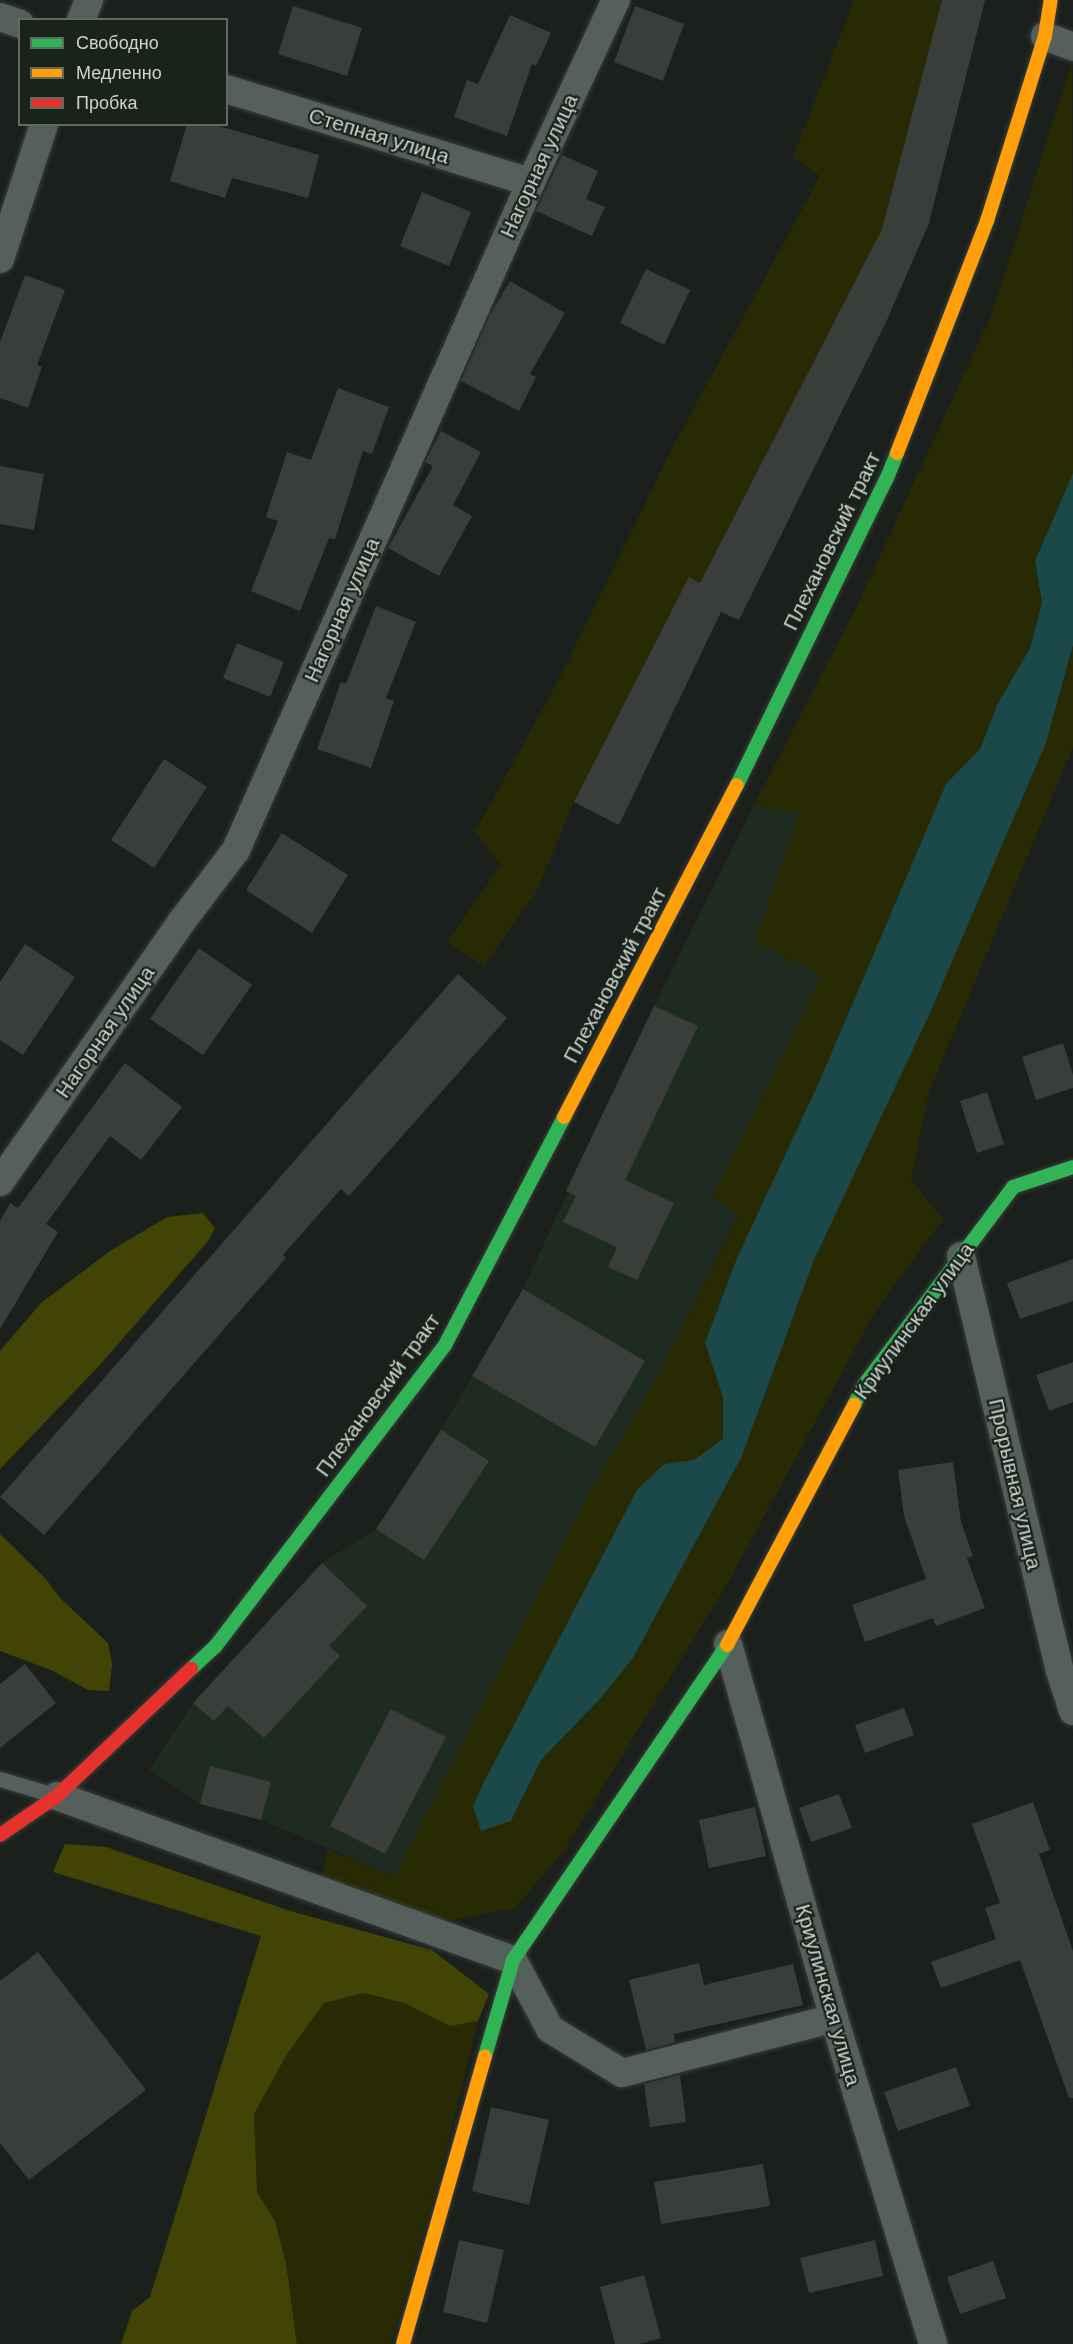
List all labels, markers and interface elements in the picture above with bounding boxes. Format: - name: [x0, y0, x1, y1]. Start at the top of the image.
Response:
- legend: [18, 18, 228, 126]
- text: Свободно: [76, 31, 159, 55]
- text: Медленно: [76, 61, 162, 85]
- street label: Нагорная улица: [495, 90, 583, 242]
- text: Пробка: [76, 91, 138, 115]
- street label: Степная улица: [306, 103, 452, 169]
- street label: Плехановский тракт: [778, 448, 886, 634]
- street label: Нагорная улица: [299, 534, 385, 686]
- street label: Плехановский тракт: [558, 883, 672, 1067]
- street label: Нагорная улица: [50, 961, 160, 1103]
- street label: Криулинская улица: [849, 1238, 979, 1404]
- street label: Плехановский тракт: [310, 1309, 446, 1481]
- street label: Прорывная улица: [983, 1396, 1047, 1572]
- street label: Криулинская улица: [790, 1901, 866, 2089]

